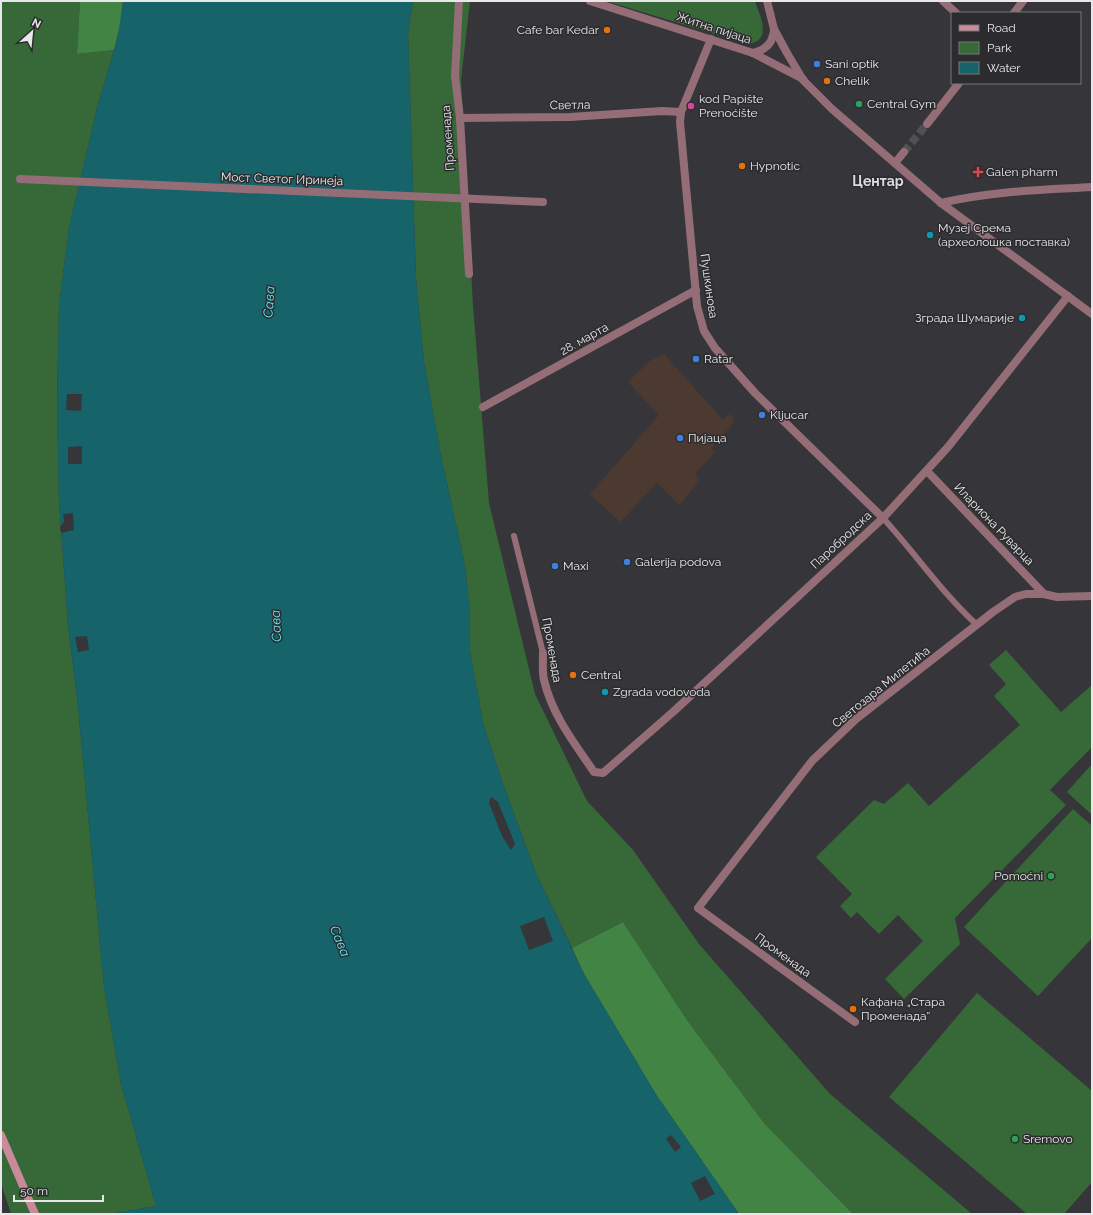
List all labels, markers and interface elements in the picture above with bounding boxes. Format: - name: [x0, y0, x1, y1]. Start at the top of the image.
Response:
- street label: Житна пијаца: [675, 9, 753, 47]
- north arrow: [12, 12, 52, 52]
- legend: [951, 12, 1081, 84]
- text: N: [30, 16, 43, 31]
- text: Road: [987, 21, 1016, 35]
- place label: Cafe bar Kedar: [517, 23, 600, 37]
- marker: Cafe bar Kedar: [602, 25, 612, 35]
- text: Park: [987, 41, 1012, 55]
- place label: Sani optik: [825, 57, 880, 71]
- marker: Sani optik: [812, 59, 822, 69]
- text: Water: [987, 61, 1021, 75]
- place label: Chelik: [835, 74, 870, 88]
- marker: Chelik: [822, 76, 832, 86]
- place label: kod Papište Prenoćište: [699, 92, 763, 120]
- place label: Central Gym: [867, 97, 936, 111]
- street label: Светла: [549, 98, 591, 112]
- marker: Central Gym: [854, 99, 864, 109]
- marker: kod Papište Prenoćište: [686, 101, 696, 111]
- street label: Променада: [439, 105, 457, 171]
- place label: Hypnotic: [750, 159, 800, 173]
- marker: Hypnotic: [737, 161, 747, 171]
- place label: Galen pharm: [986, 165, 1058, 179]
- marker: Galen pharm: [973, 167, 983, 177]
- street label: Мост Светог Иринеја: [221, 170, 343, 188]
- district label: Центар: [852, 173, 904, 189]
- place label: Музеј Срема (археолошка поставка): [938, 221, 1070, 249]
- marker: Музеј Срема (археолошка поставка): [925, 230, 935, 240]
- street label: Пушкинова: [698, 253, 720, 319]
- water label: Сава: [260, 285, 278, 319]
- place label: Зграда Шумарије: [915, 311, 1014, 325]
- marker: Зграда Шумарије: [1017, 313, 1027, 323]
- street label: 28. марта: [557, 320, 611, 358]
- place label: Ratar: [704, 352, 734, 366]
- marker: Ratar: [691, 354, 701, 364]
- place label: Kljucar: [770, 408, 809, 422]
- marker: Kljucar: [757, 410, 767, 420]
- place label: Пијаца: [688, 431, 726, 445]
- marker: Пијаца: [675, 433, 685, 443]
- street label: Илариона Руварца: [951, 480, 1037, 568]
- street label: Паробродска: [808, 508, 874, 572]
- place label: Galerija podova: [635, 555, 721, 569]
- marker: Galerija podova: [622, 557, 632, 567]
- place label: Maxi: [563, 559, 589, 573]
- marker: Maxi: [550, 561, 560, 571]
- water label: Сава: [268, 609, 284, 642]
- street label: Променада: [539, 616, 565, 684]
- street label: Светозара Милетића: [829, 643, 933, 731]
- place label: Central: [581, 668, 622, 682]
- marker: Central: [568, 670, 578, 680]
- place label: Zgrada vodovoda: [613, 685, 710, 699]
- marker: Zgrada vodovoda: [600, 687, 610, 697]
- place label: Pomoćni: [994, 869, 1043, 883]
- marker: Pomoćni: [1046, 871, 1056, 881]
- water label: Сава: [327, 923, 353, 959]
- street label: Променада: [752, 930, 814, 980]
- place label: Кафана „Стара Променада”: [861, 995, 945, 1023]
- marker: Кафана „Стара Променада”: [848, 1004, 858, 1014]
- place label: Sremovo: [1023, 1132, 1073, 1146]
- marker: Sremovo: [1010, 1134, 1020, 1144]
- scale bar: [14, 1177, 103, 1203]
- text: 50 m: [20, 1184, 48, 1198]

